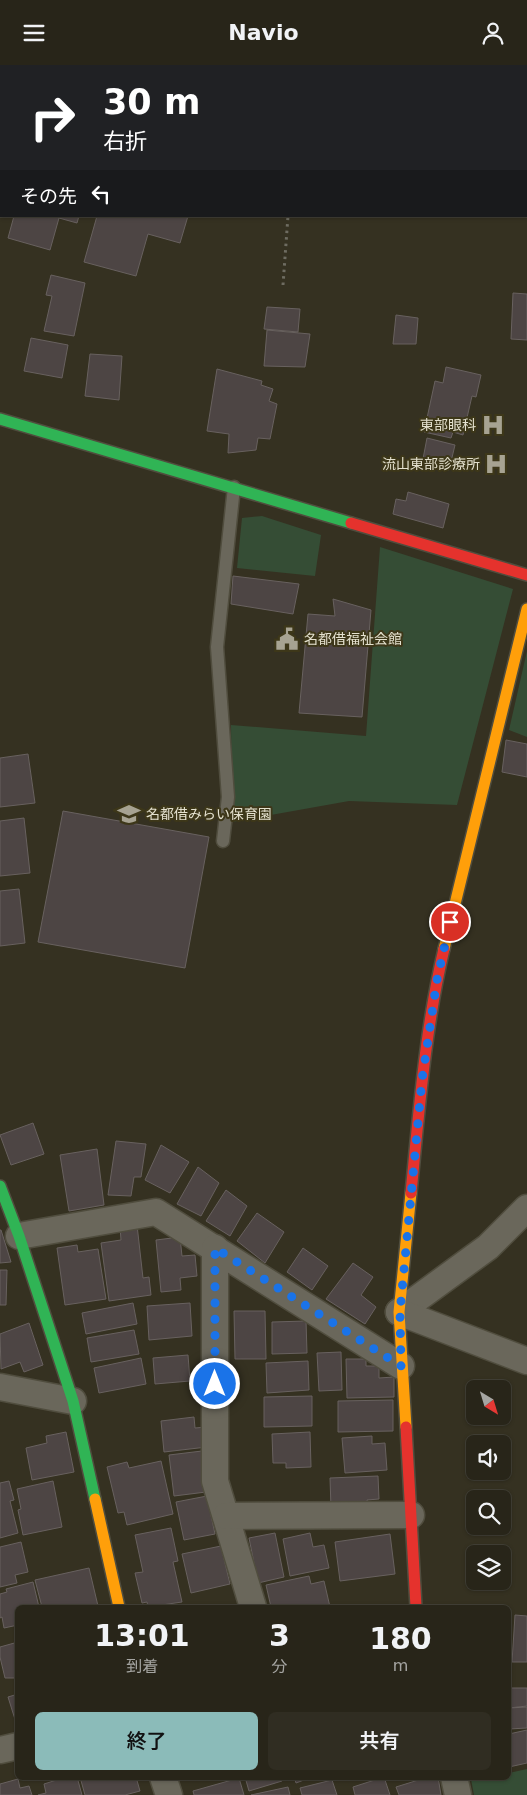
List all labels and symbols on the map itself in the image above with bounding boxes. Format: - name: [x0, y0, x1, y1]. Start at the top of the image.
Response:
- hospital icon: 東部眼科: [480, 412, 506, 438]
- place label: 東部眼科: [420, 417, 476, 433]
- hospital icon: 流山東部診療所: [483, 451, 509, 477]
- place label: 流山東部診療所: [382, 456, 480, 472]
- public building icon: 名都借福祉会館: [274, 626, 300, 652]
- place label: 名都借福祉会館: [304, 631, 402, 647]
- school or university icon: 名都借みらい保育園: [116, 801, 142, 827]
- place label: 名都借みらい保育園: [146, 806, 272, 822]
- pin: [429, 901, 471, 943]
- position arrow: [188, 1357, 240, 1409]
- north arrow: [466, 1380, 511, 1425]

